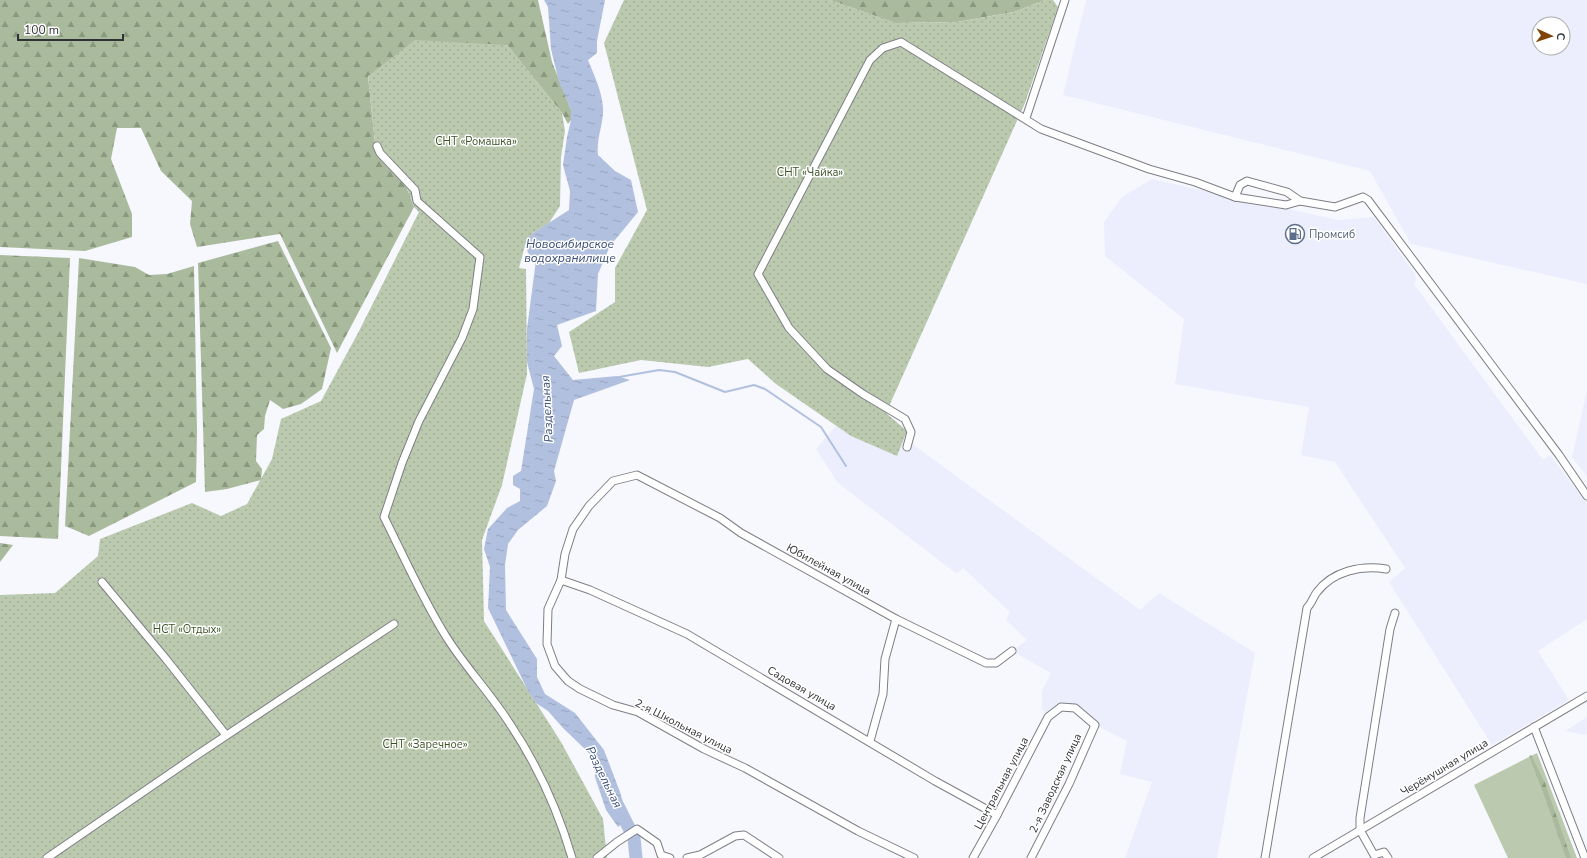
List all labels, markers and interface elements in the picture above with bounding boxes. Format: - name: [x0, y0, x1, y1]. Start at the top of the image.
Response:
- scale bar: [18, 16, 123, 42]
- north arrow: [1531, 16, 1571, 56]
- text: 100 m: [24, 22, 59, 38]
- text: С: [1553, 32, 1568, 41]
- park label: СНТ «Ромашка»: [435, 134, 517, 149]
- park label: СНТ «Чайка»: [777, 165, 843, 180]
- fuel station icon: Промсиб: [1284, 223, 1306, 245]
- place label: Промсиб: [1309, 227, 1355, 242]
- water label: Новосибирское водохранилище: [524, 236, 616, 266]
- water label: Раздельная: [537, 375, 557, 443]
- street label: Юбилейная улица: [784, 540, 874, 599]
- park label: НСТ «Отдых»: [153, 622, 221, 637]
- street label: Садовая улица: [765, 663, 839, 714]
- street label: 2-я Школьная улица: [632, 695, 735, 758]
- street label: 2-я Заводская улица: [1026, 731, 1085, 835]
- street label: Центральная улица: [971, 734, 1032, 832]
- street label: Черёмушная улица: [1398, 735, 1491, 799]
- park label: СНТ «Заречное»: [382, 737, 468, 752]
- water label: Раздельная: [582, 743, 626, 811]

